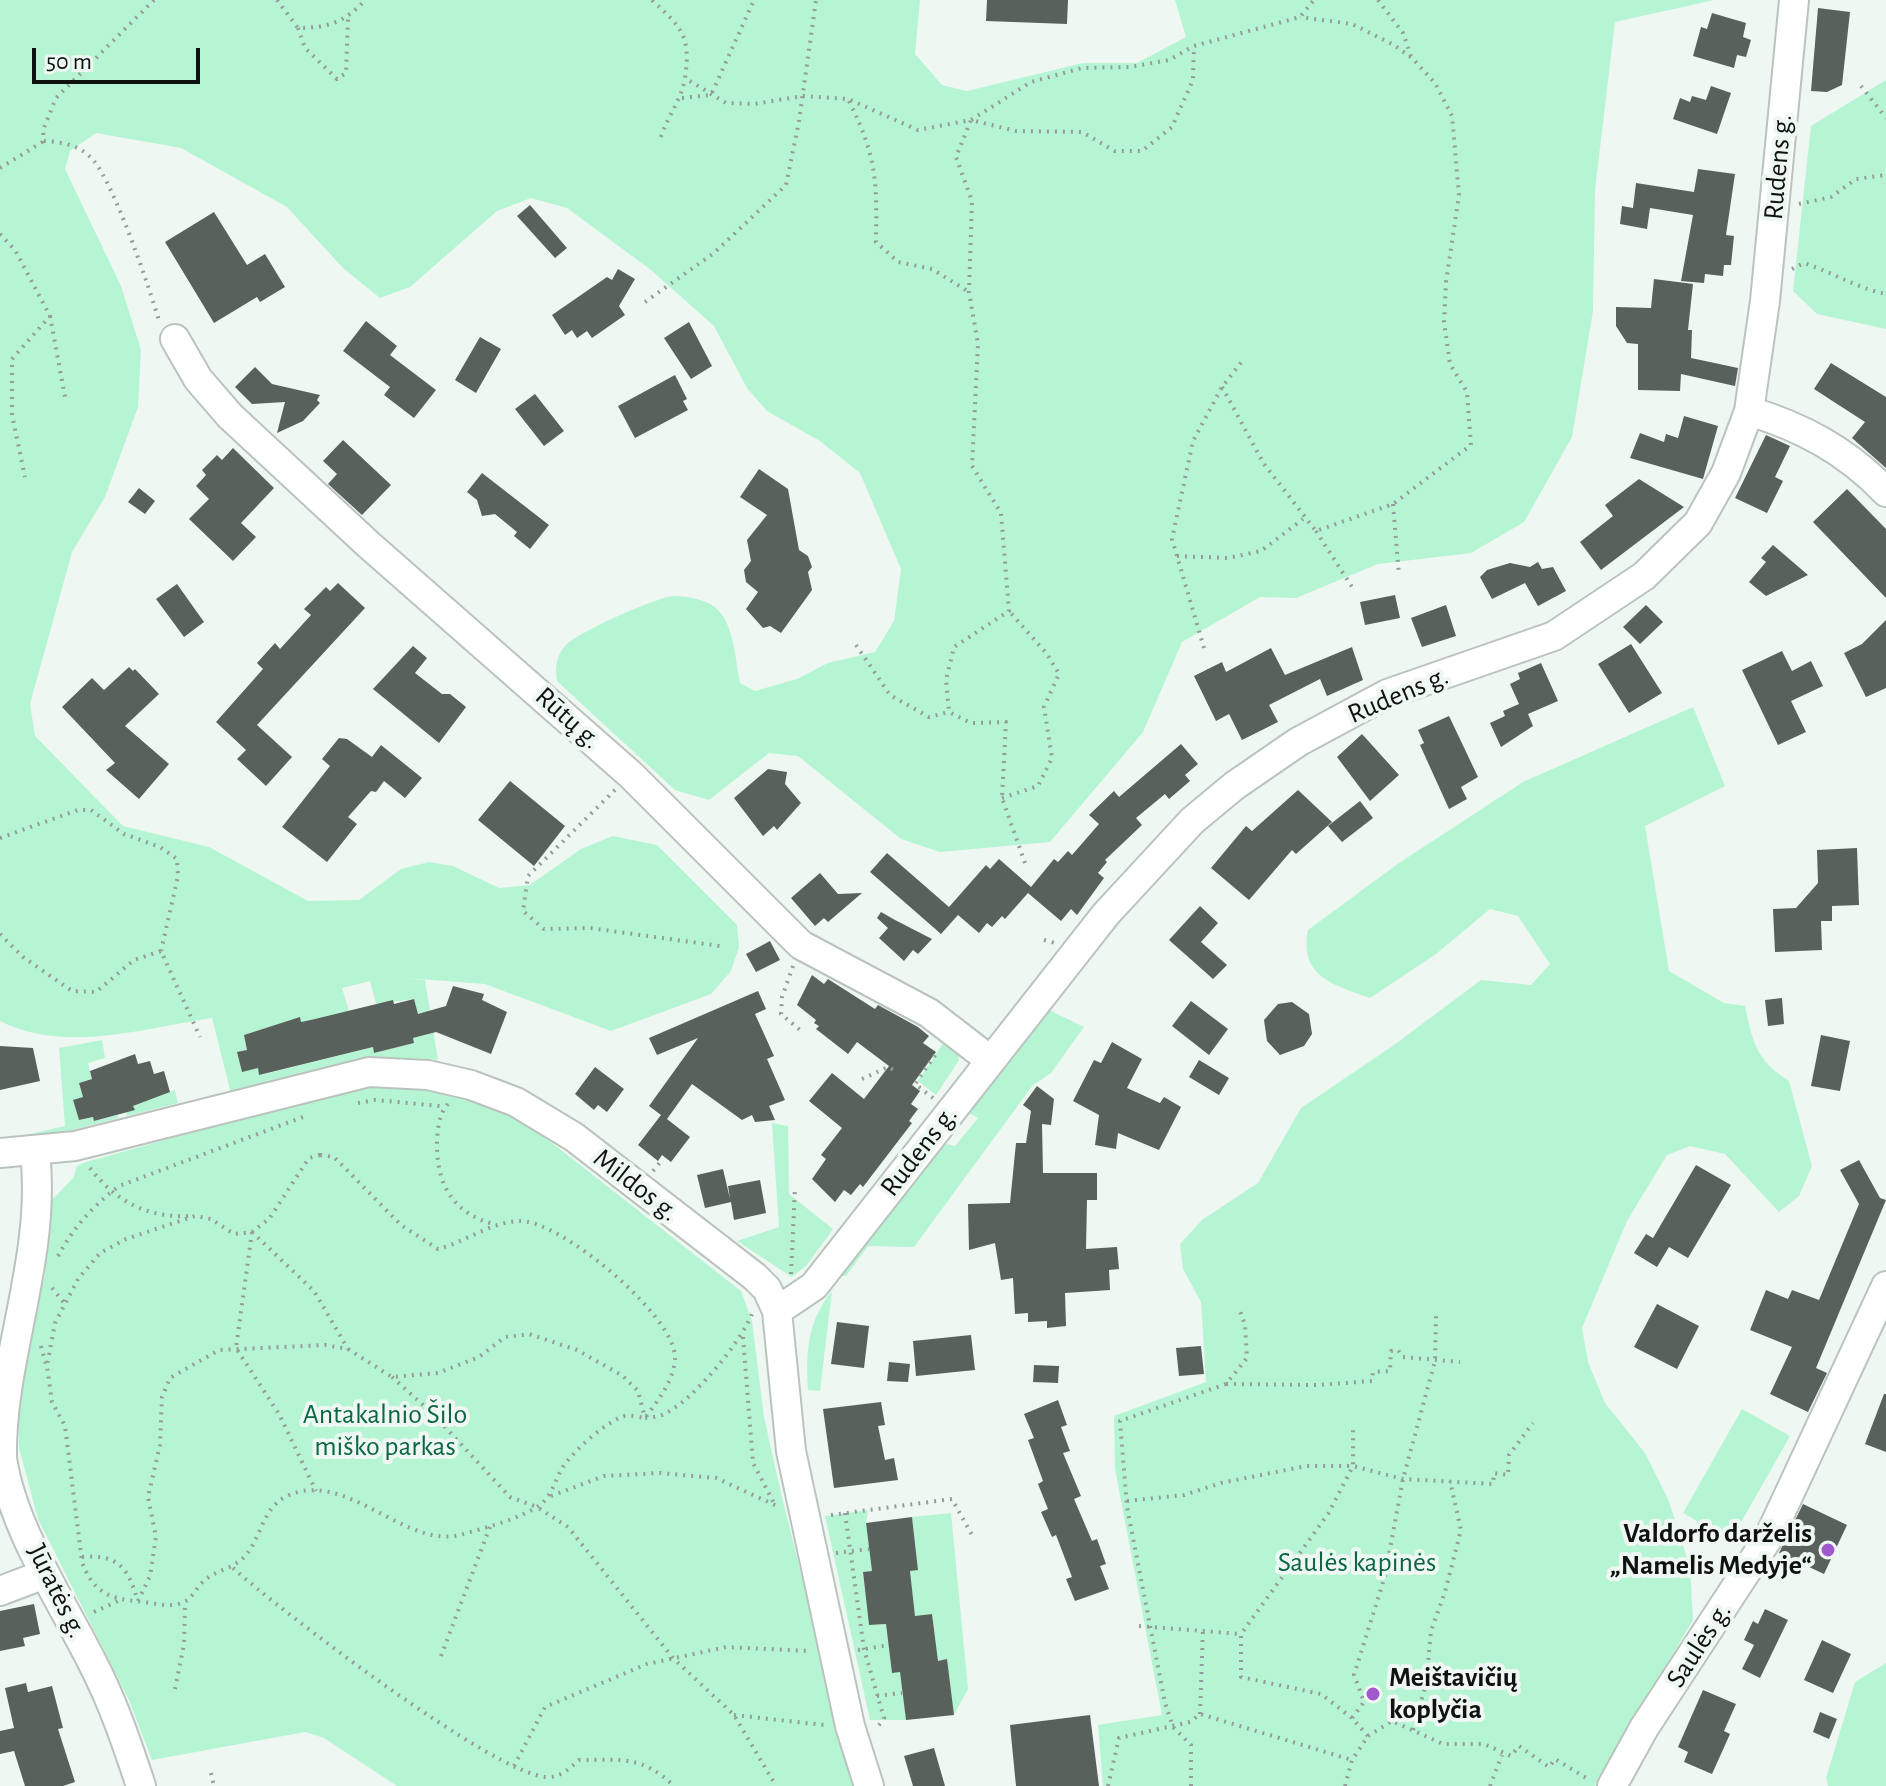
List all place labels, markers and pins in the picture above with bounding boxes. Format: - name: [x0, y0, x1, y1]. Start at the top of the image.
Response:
- place label: Valdorfo darželis „Namelis Medyje“: [1610, 1517, 1812, 1583]
- marker: Valdorfo darželis „Namelis Medyje“: [1819, 1541, 1837, 1559]
- place label: Meištavičių koplyčia: [1389, 1661, 1517, 1727]
- marker: Meištavičių koplyčia: [1364, 1685, 1382, 1703]

